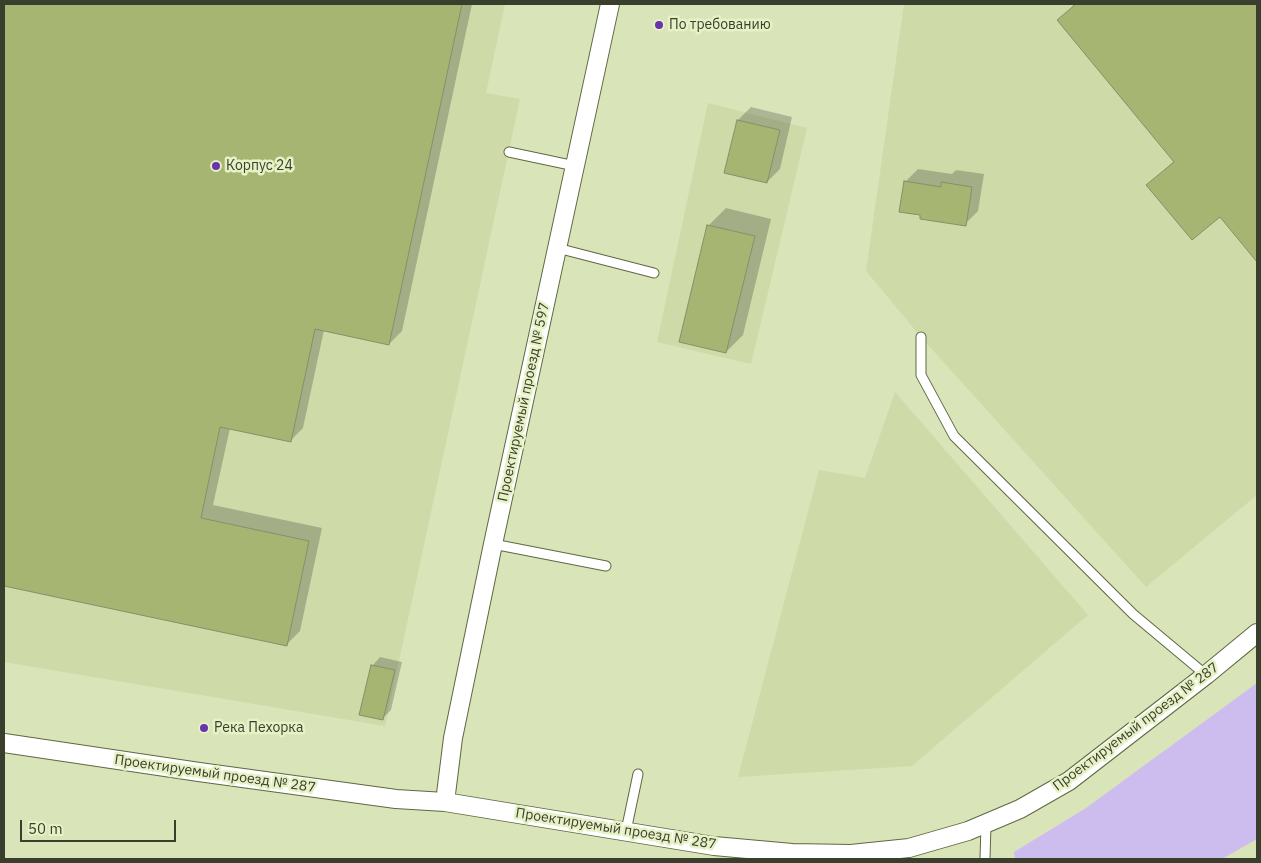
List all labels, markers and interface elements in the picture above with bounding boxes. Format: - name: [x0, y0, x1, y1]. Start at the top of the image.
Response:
- place label: По требованию: [669, 17, 771, 33]
- marker: По требованию: [653, 19, 665, 31]
- place label: Корпус 24: [226, 158, 293, 174]
- marker: Корпус 24: [210, 160, 222, 172]
- street label: Проектируемый проезд № 597: [495, 301, 553, 503]
- street label: Проектируемый проезд № 287: [1050, 659, 1222, 795]
- place label: Река Пехорка: [214, 720, 303, 736]
- marker: Река Пехорка: [198, 722, 210, 734]
- street label: Проектируемый проезд № 287: [113, 752, 317, 796]
- street label: Проектируемый проезд № 287: [514, 805, 718, 853]
- scale bar: [22, 810, 179, 842]
- text: 50 m: [28, 819, 63, 838]

